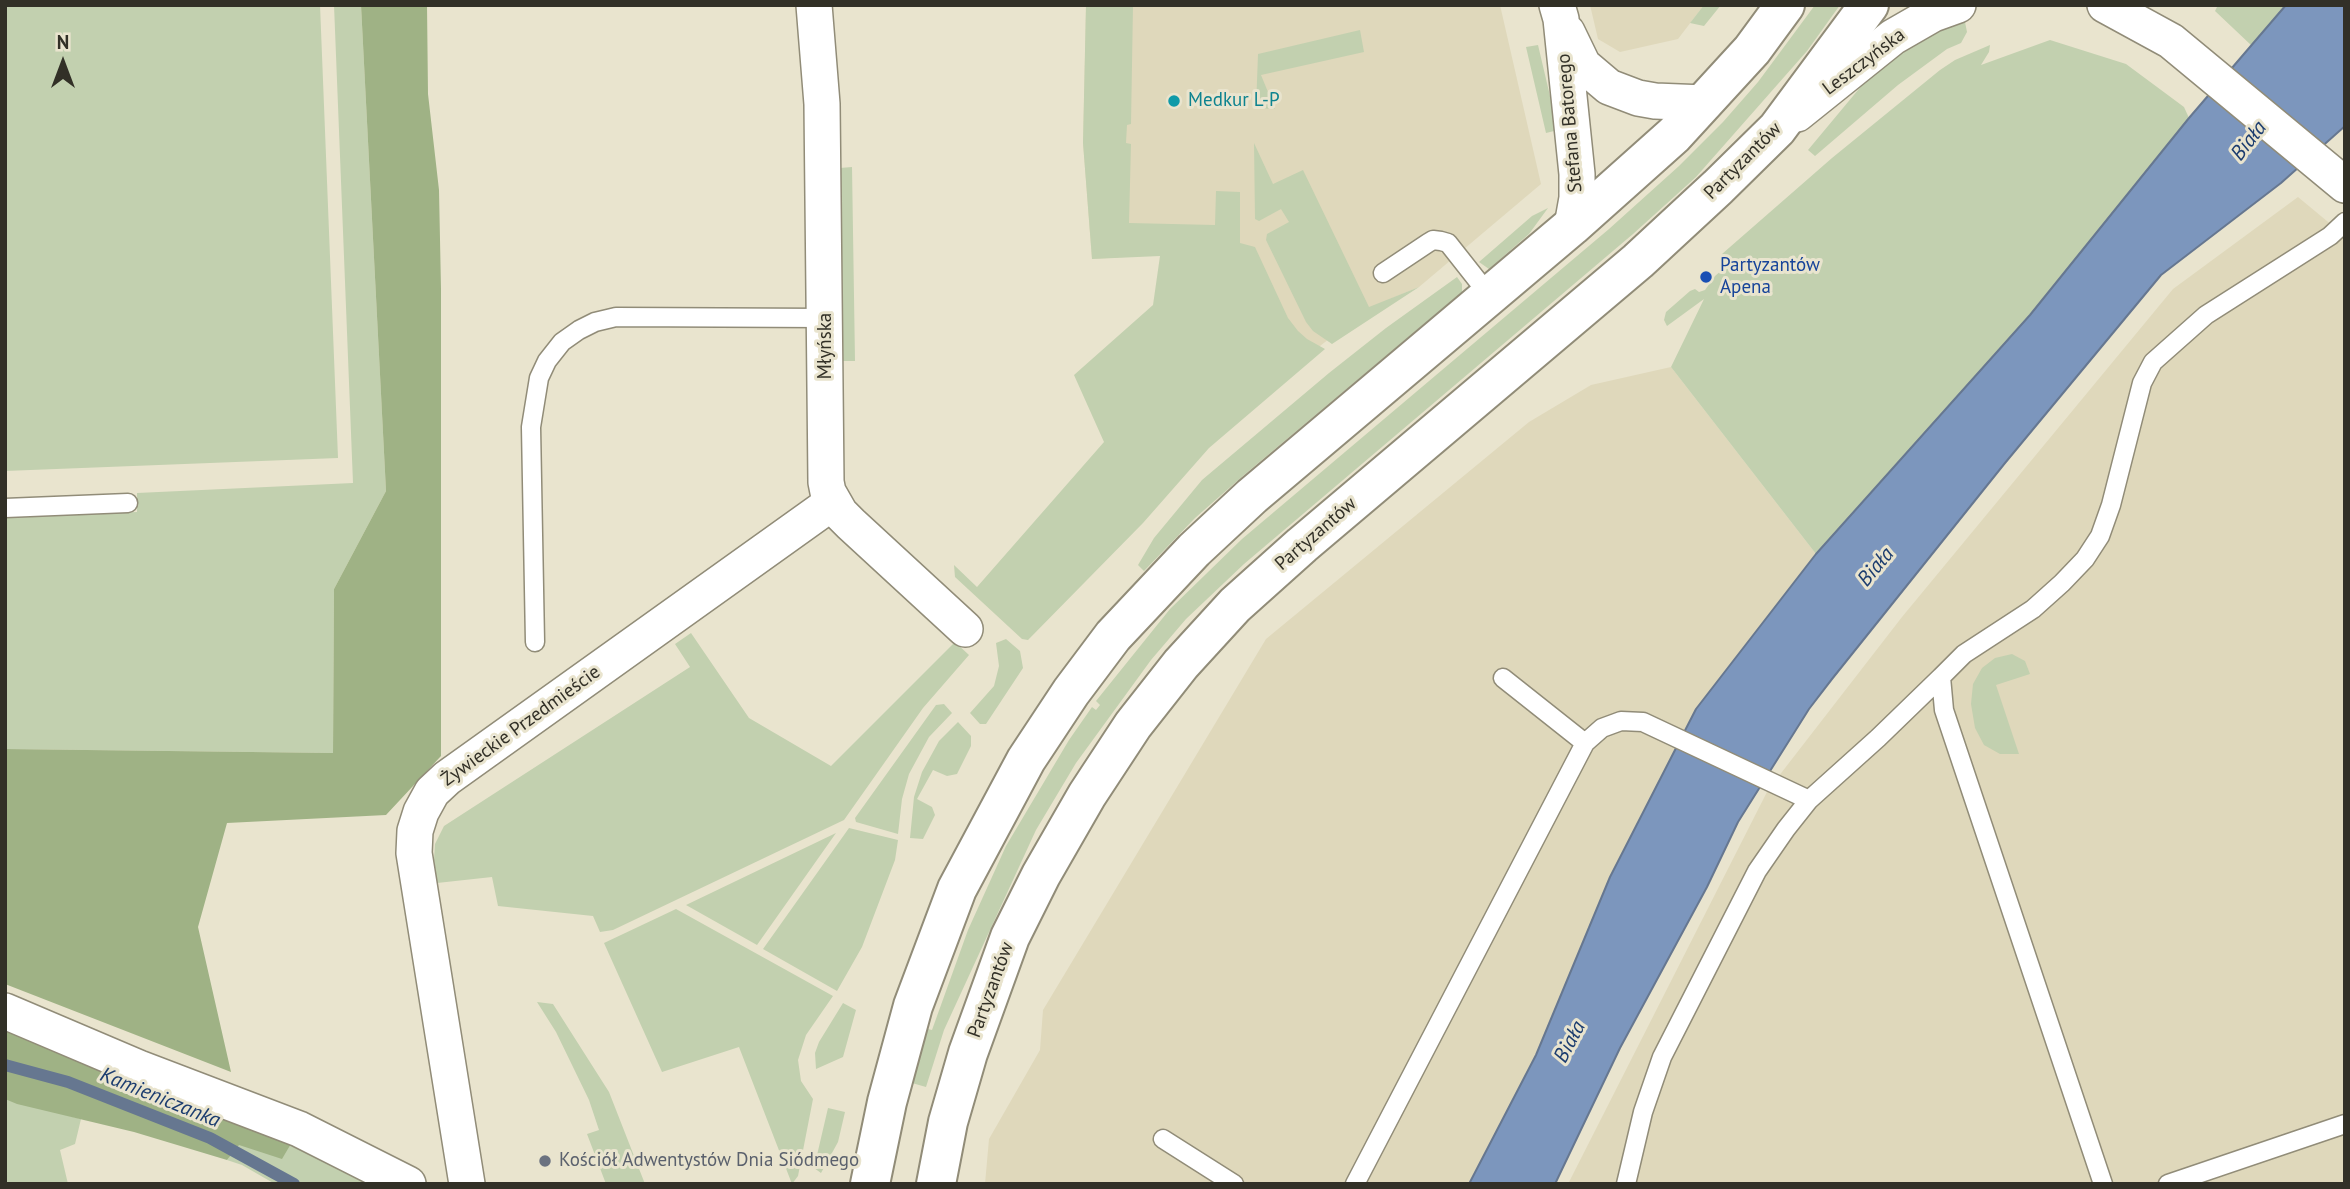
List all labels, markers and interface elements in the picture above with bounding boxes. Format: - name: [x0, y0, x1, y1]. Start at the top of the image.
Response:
- street label: Leszczyńska: [1818, 24, 1910, 100]
- north arrow: [28, 28, 98, 98]
- text: N: [57, 30, 69, 54]
- street label: Stefana Batorego: [1553, 52, 1587, 194]
- place label: Medkur L-P: [1188, 90, 1280, 112]
- marker: Medkur L-P: [1166, 93, 1182, 109]
- water label: Biała: [2226, 116, 2272, 166]
- street label: Partyzantów: [1700, 118, 1786, 204]
- place label: Partyzantów Apena: [1720, 255, 1820, 299]
- marker: Partyzantów Apena: [1698, 269, 1714, 285]
- street label: Młyńska: [815, 313, 837, 379]
- street label: Partyzantów: [1271, 493, 1361, 575]
- water label: Biała: [1852, 542, 1900, 592]
- street label: Żywieckie Przedmieście: [437, 661, 605, 791]
- street label: Partyzantów: [963, 939, 1019, 1041]
- water label: Biała: [1549, 1017, 1591, 1067]
- water label: Kamieniczanka: [96, 1062, 224, 1134]
- place label: Kościół Adwentystów Dnia Siódmego: [559, 1150, 859, 1172]
- marker: Kościół Adwentystów Dnia Siódmego: [537, 1153, 553, 1169]

